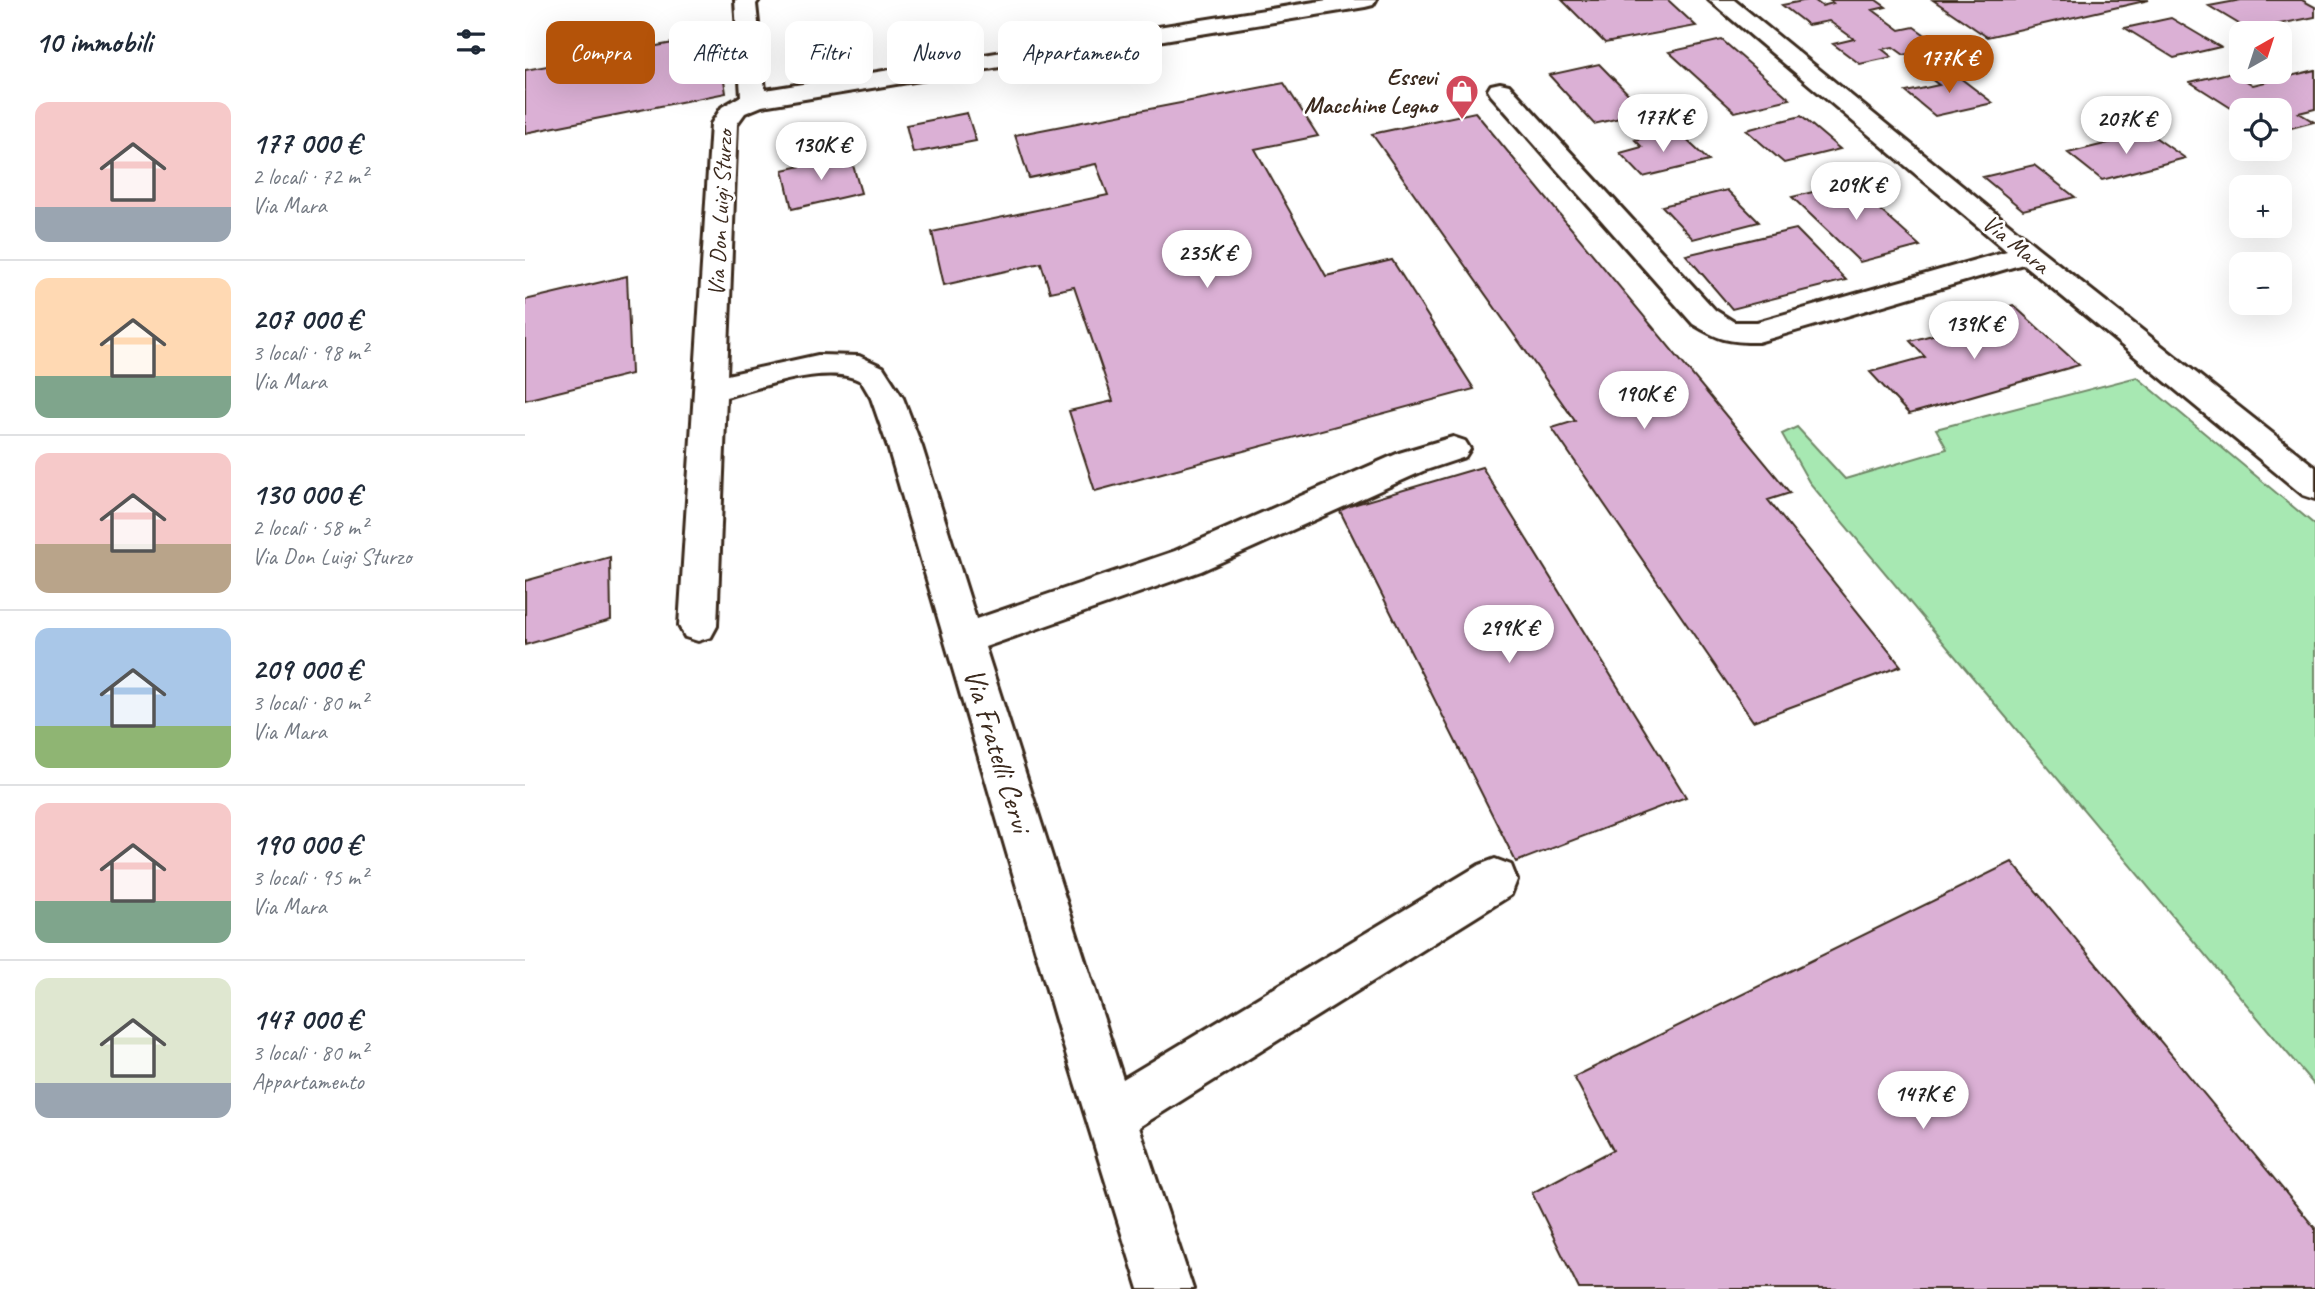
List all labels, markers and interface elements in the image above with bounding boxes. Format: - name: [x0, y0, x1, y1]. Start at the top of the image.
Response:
- chip: Compra: [546, 21, 655, 84]
- chip: Affitta: [669, 21, 771, 84]
- chip: Filtri: [785, 21, 873, 84]
- chip: Nuovo: [887, 21, 984, 84]
- chip: Appartamento: [998, 21, 1162, 84]
- north arrow: [2229, 21, 2293, 84]
- map controls: [2229, 21, 2292, 315]
- text: 10 immobili: [35, 23, 152, 61]
- icon: filters: [452, 23, 490, 61]
- pin: 177K €: [1892, 36, 2006, 95]
- text: 177K €: [1920, 43, 1978, 72]
- place label: Essevi Macchine Legno: [1304, 62, 1440, 120]
- shop icon: Essevi Macchine Legno: [1443, 72, 1481, 121]
- pin: 177K €: [1606, 94, 1720, 154]
- pin: 207K €: [2069, 96, 2183, 156]
- button: locate: [2229, 98, 2292, 161]
- text: 177K €: [1634, 102, 1692, 131]
- text: 207K €: [2097, 104, 2155, 133]
- pin: 130K €: [764, 122, 878, 182]
- text: 177 000 €: [252, 124, 361, 162]
- street label: Via Don Luigi Sturzo: [701, 127, 739, 297]
- icon: home: [91, 130, 175, 214]
- text: 130K €: [792, 130, 850, 159]
- text: 2 locali · 72 m²: [252, 162, 367, 191]
- pin: 209K €: [1799, 162, 1913, 222]
- text: 209K €: [1827, 170, 1885, 199]
- button: +: [2229, 175, 2292, 238]
- text: Via Mara: [252, 191, 327, 220]
- street label: Via Mara: [1976, 208, 2057, 281]
- pin: 235K €: [1150, 230, 1264, 290]
- text: 235K €: [1178, 238, 1236, 267]
- button: −: [2229, 252, 2292, 315]
- text: 207 000 €: [252, 300, 361, 338]
- pin: 139K €: [1917, 302, 2031, 361]
- icon: home: [91, 306, 175, 390]
- text: 139K €: [1945, 309, 2003, 338]
- text: 3 locali · 98 m²: [252, 338, 367, 367]
- text: Via Mara: [252, 367, 327, 396]
- pin: 190K €: [1587, 372, 1701, 431]
- text: 190K €: [1615, 379, 1673, 408]
- text: 130 000 €: [252, 475, 361, 513]
- icon: home: [91, 481, 175, 565]
- text: 2 locali · 58 m²: [252, 513, 367, 542]
- text: Via Don Luigi Sturzo: [252, 542, 411, 571]
- pin: 299K €: [1452, 606, 1566, 665]
- text: 299K €: [1480, 613, 1538, 642]
- text: 209 000 €: [252, 650, 361, 688]
- icon: home: [91, 656, 175, 740]
- street label: Via Fratelli Cervi: [955, 663, 1042, 840]
- text: 3 locali · 80 m²: [252, 688, 367, 717]
- text: Via Mara: [252, 717, 327, 746]
- text: 190 000 €: [252, 825, 361, 863]
- icon: home: [91, 831, 175, 915]
- text: 3 locali · 95 m²: [252, 863, 367, 892]
- text: Via Mara: [252, 892, 327, 921]
- text: 147 000 €: [252, 1000, 361, 1038]
- icon: home: [91, 1006, 175, 1090]
- text: 3 locali · 80 m²: [252, 1038, 367, 1067]
- text: Appartamento: [252, 1067, 364, 1096]
- pin: 147K €: [1866, 1072, 1980, 1131]
- text: 147K €: [1894, 1079, 1952, 1108]

